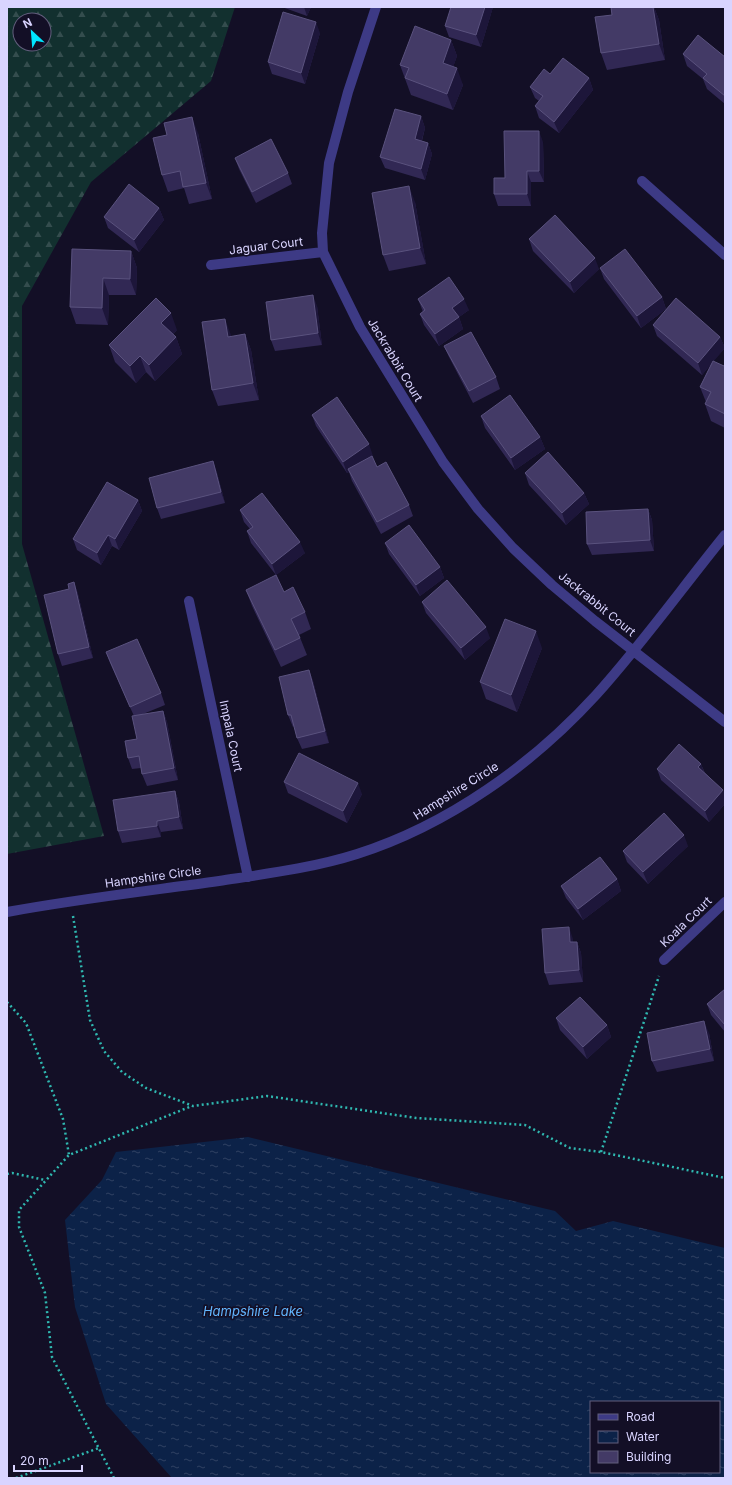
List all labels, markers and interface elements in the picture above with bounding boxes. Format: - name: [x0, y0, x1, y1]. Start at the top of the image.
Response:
- north arrow: [12, 12, 52, 52]
- text: N: [21, 15, 34, 31]
- street label: Jaguar Court: [228, 234, 304, 257]
- street label: Jackrabbit Court: [365, 315, 426, 404]
- street label: Jackrabbit Court: [556, 568, 639, 639]
- street label: Impala Court: [217, 699, 246, 773]
- street label: Hampshire Circle: [411, 758, 501, 823]
- street label: Hampshire Circle: [104, 862, 202, 891]
- street label: Koala Court: [657, 893, 715, 950]
- water label: Hampshire Lake: [203, 1303, 303, 1319]
- legend: [590, 1401, 720, 1473]
- text: Road: [626, 1409, 655, 1424]
- text: Water: [626, 1429, 660, 1444]
- scale bar: [14, 1447, 82, 1473]
- text: Building: [626, 1449, 671, 1464]
- text: 20 m: [20, 1453, 49, 1468]

